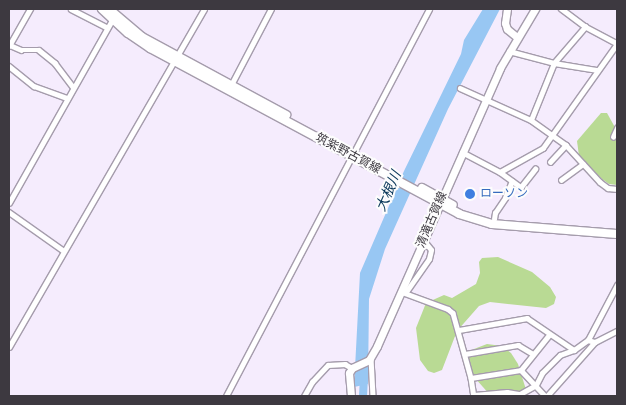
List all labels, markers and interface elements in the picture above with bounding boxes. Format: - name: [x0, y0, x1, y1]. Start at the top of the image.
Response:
- street label: 筑紫野古賀線: [313, 131, 383, 177]
- water label: 大根川: [372, 168, 404, 214]
- place label: ローソン: [480, 187, 528, 201]
- marker: ローソン: [464, 188, 476, 200]
- street label: 清滝古賀線: [414, 190, 450, 250]

